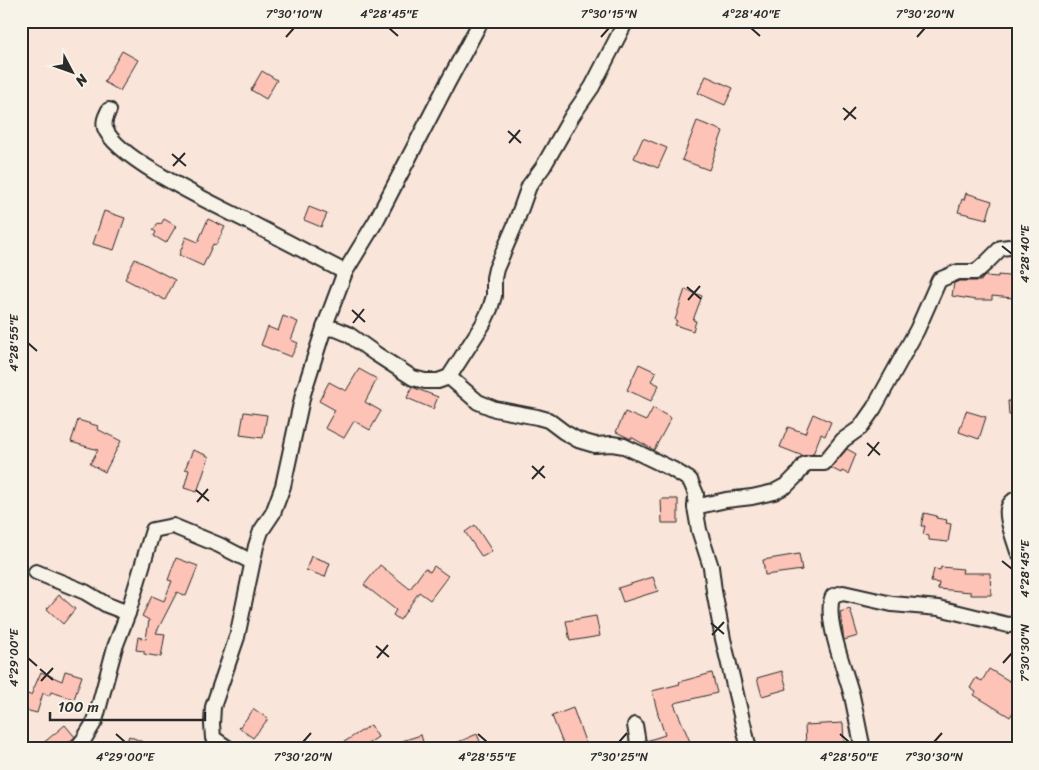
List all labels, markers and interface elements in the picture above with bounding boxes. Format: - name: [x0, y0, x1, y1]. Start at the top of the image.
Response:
- text: 7°30'10"N: [266, 3, 323, 25]
- text: 4°28'45"E: [360, 3, 419, 25]
- text: 7°30'15"N: [581, 3, 638, 25]
- text: 4°28'40"E: [722, 3, 781, 25]
- text: 7°30'20"N: [896, 3, 955, 25]
- north arrow: [48, 48, 98, 98]
- text: N: [69, 68, 95, 92]
- text: 4°28'40"E: [1014, 224, 1036, 283]
- text: 4°28'55"E: [3, 313, 25, 372]
- text: 4°28'45"E: [1014, 539, 1036, 598]
- text: 7°30'30"N: [1014, 623, 1036, 682]
- text: 4°29'00"E: [3, 628, 25, 687]
- scale bar: [50, 690, 205, 722]
- text: 100 m: [58, 694, 99, 720]
- text: 4°29'00"E: [96, 746, 155, 768]
- text: 7°30'20"N: [274, 746, 333, 768]
- text: 4°28'55"E: [458, 746, 517, 768]
- text: 7°30'25"N: [590, 746, 649, 768]
- text: 4°28'50"E: [820, 746, 879, 768]
- text: 7°30'30"N: [905, 746, 964, 768]

